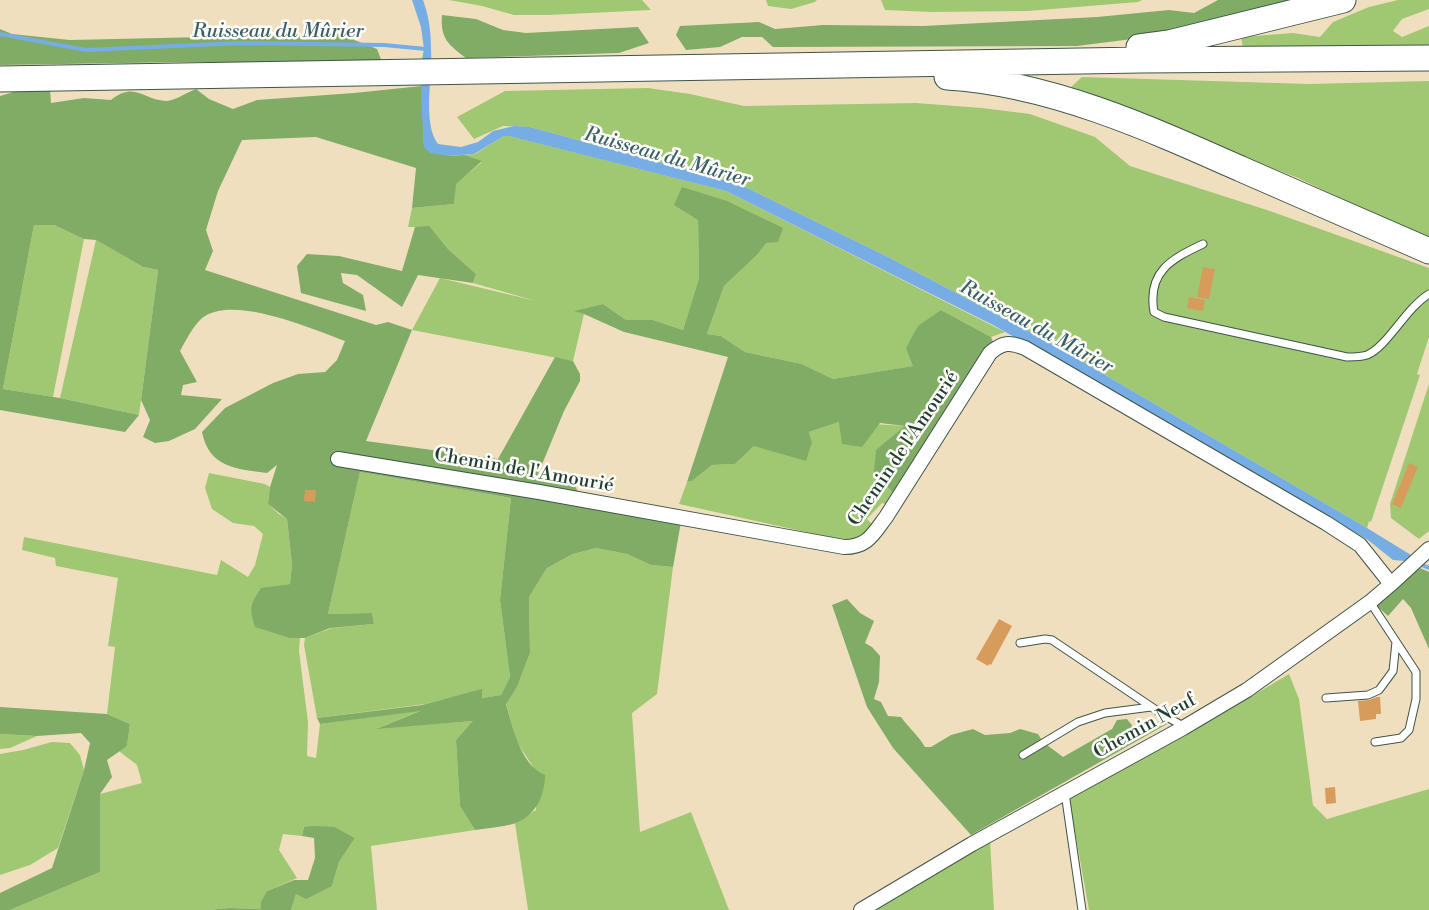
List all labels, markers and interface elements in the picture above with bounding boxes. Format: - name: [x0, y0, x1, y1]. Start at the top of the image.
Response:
- water label: Ruisseau du Mûrier: [192, 20, 364, 44]
- water label: Ruisseau du Mûrier: [581, 123, 753, 193]
- water label: Ruisseau du Mûrier: [955, 276, 1117, 380]
- street label: Chemin de l'Amourié: [844, 367, 964, 531]
- street label: Chemin de l'Amourié: [432, 444, 616, 498]
- street label: Chemin Neuf: [1090, 690, 1200, 764]

